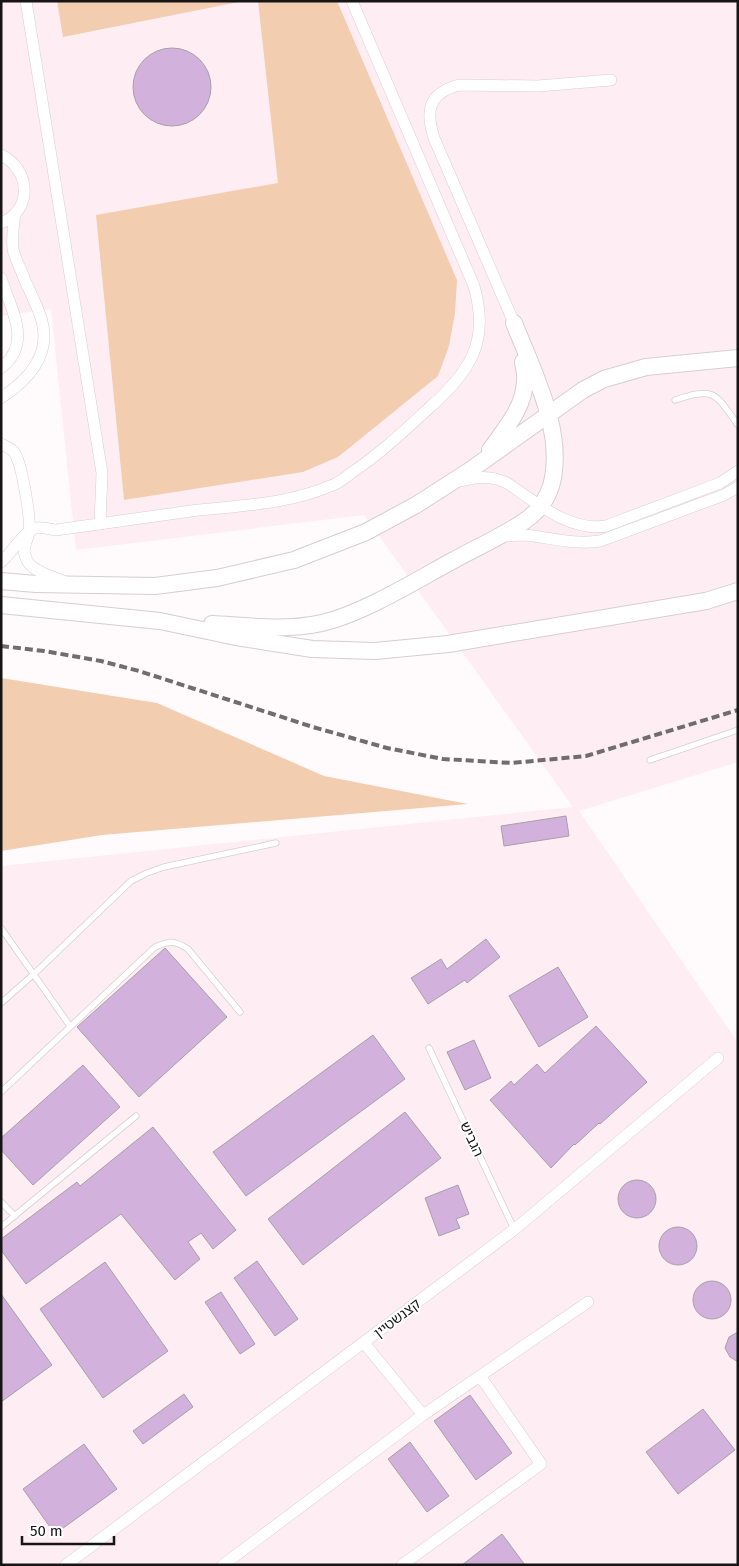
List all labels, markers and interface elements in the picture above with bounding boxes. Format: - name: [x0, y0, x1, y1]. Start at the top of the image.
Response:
- street label: הגביש: [456, 1119, 487, 1159]
- street label: קצנשטיין: [371, 1295, 424, 1341]
- scale bar: [22, 1514, 115, 1546]
- text: 50 m: [30, 1522, 63, 1540]

